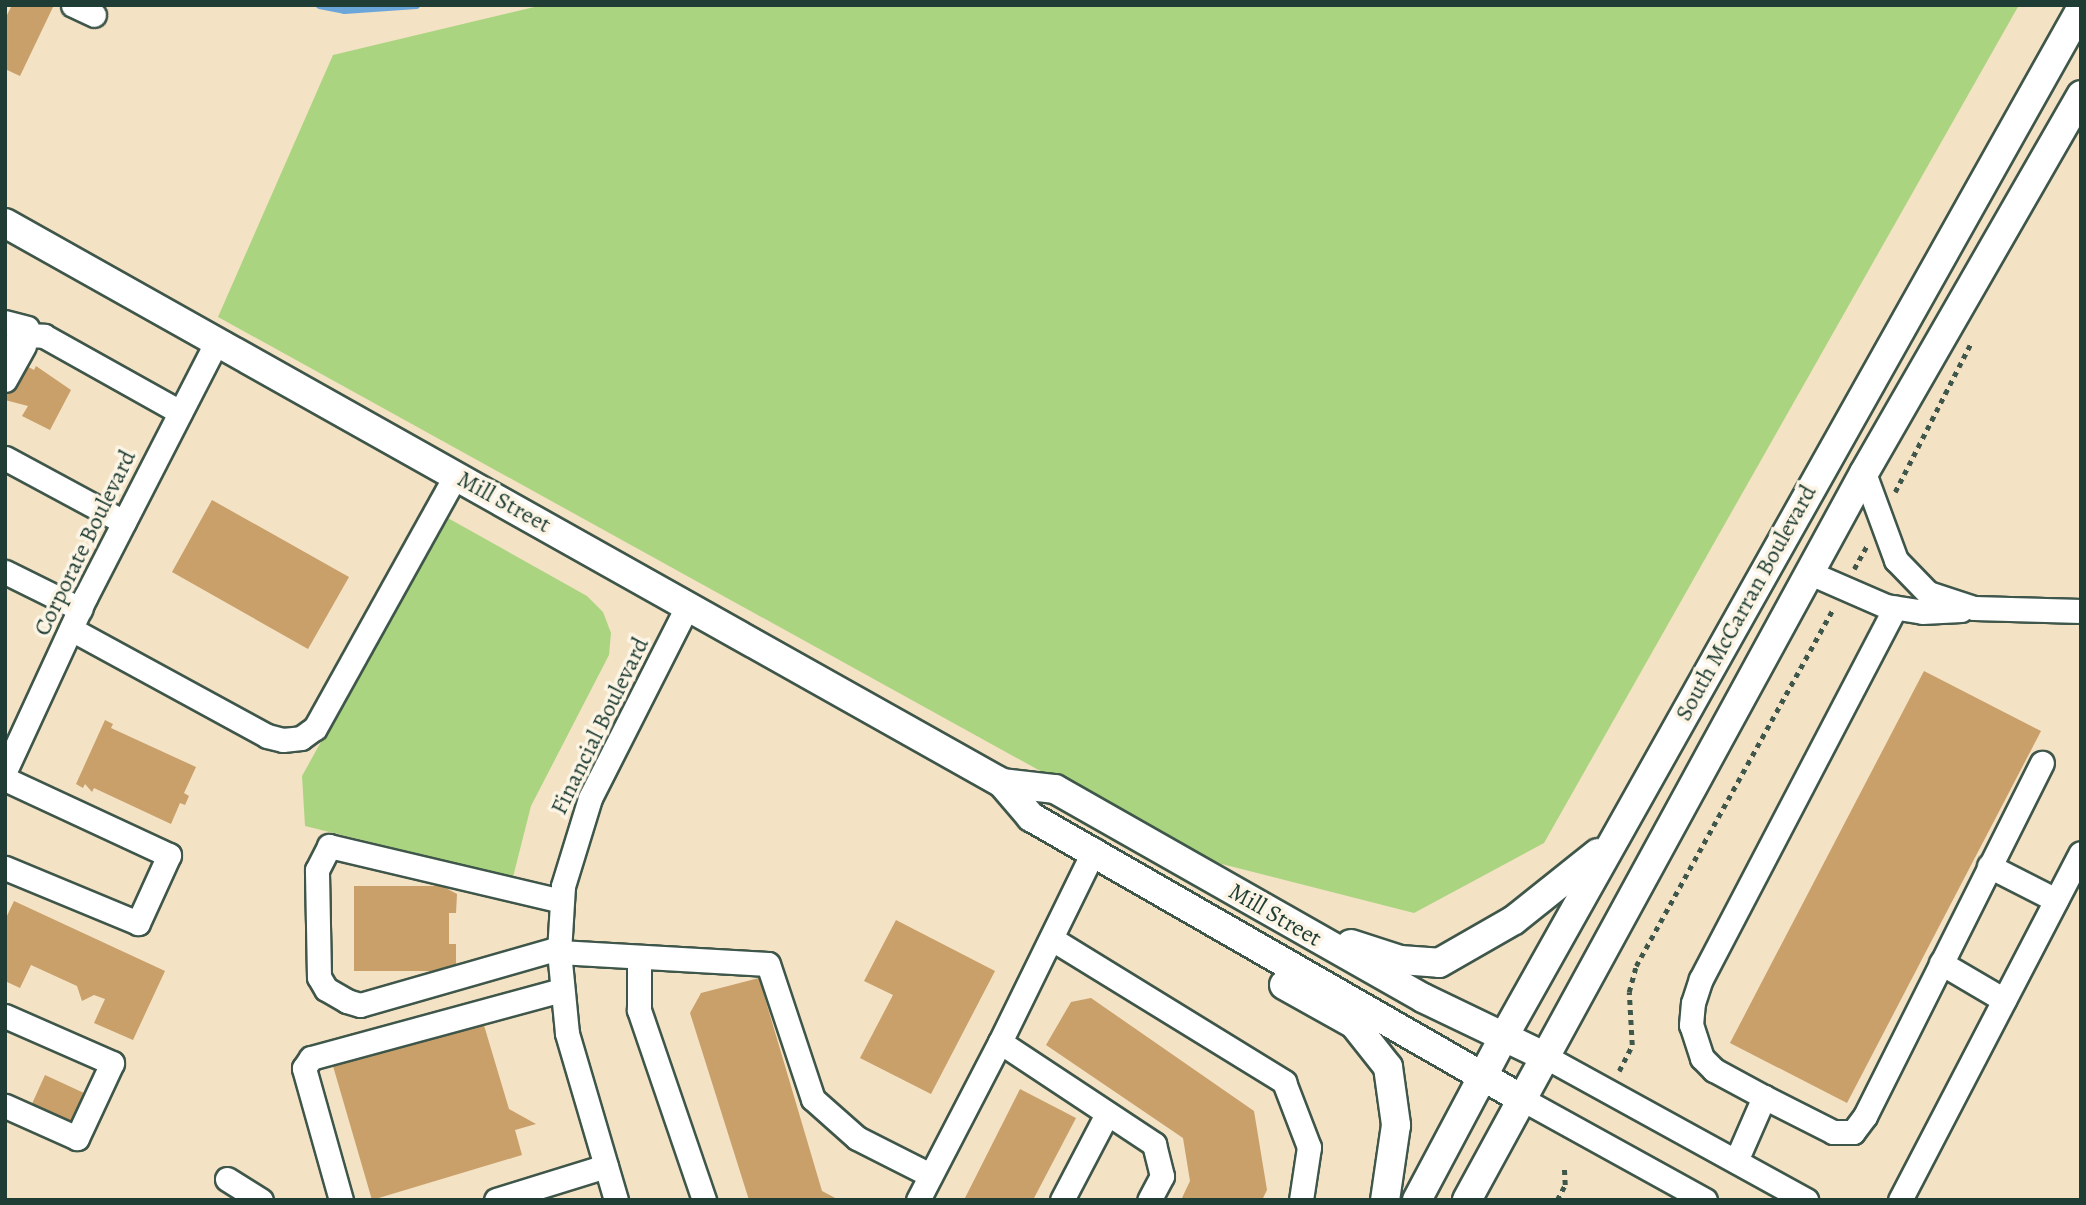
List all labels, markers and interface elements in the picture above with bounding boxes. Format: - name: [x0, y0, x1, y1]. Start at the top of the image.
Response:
- street label: Corporate Boulevard: [28, 446, 142, 640]
- street label: Mill Street: [452, 465, 556, 539]
- street label: South McCarran Boulevard: [1669, 480, 1823, 726]
- street label: Financial Boulevard: [545, 633, 655, 819]
- street label: Mill Street: [1223, 877, 1327, 953]

